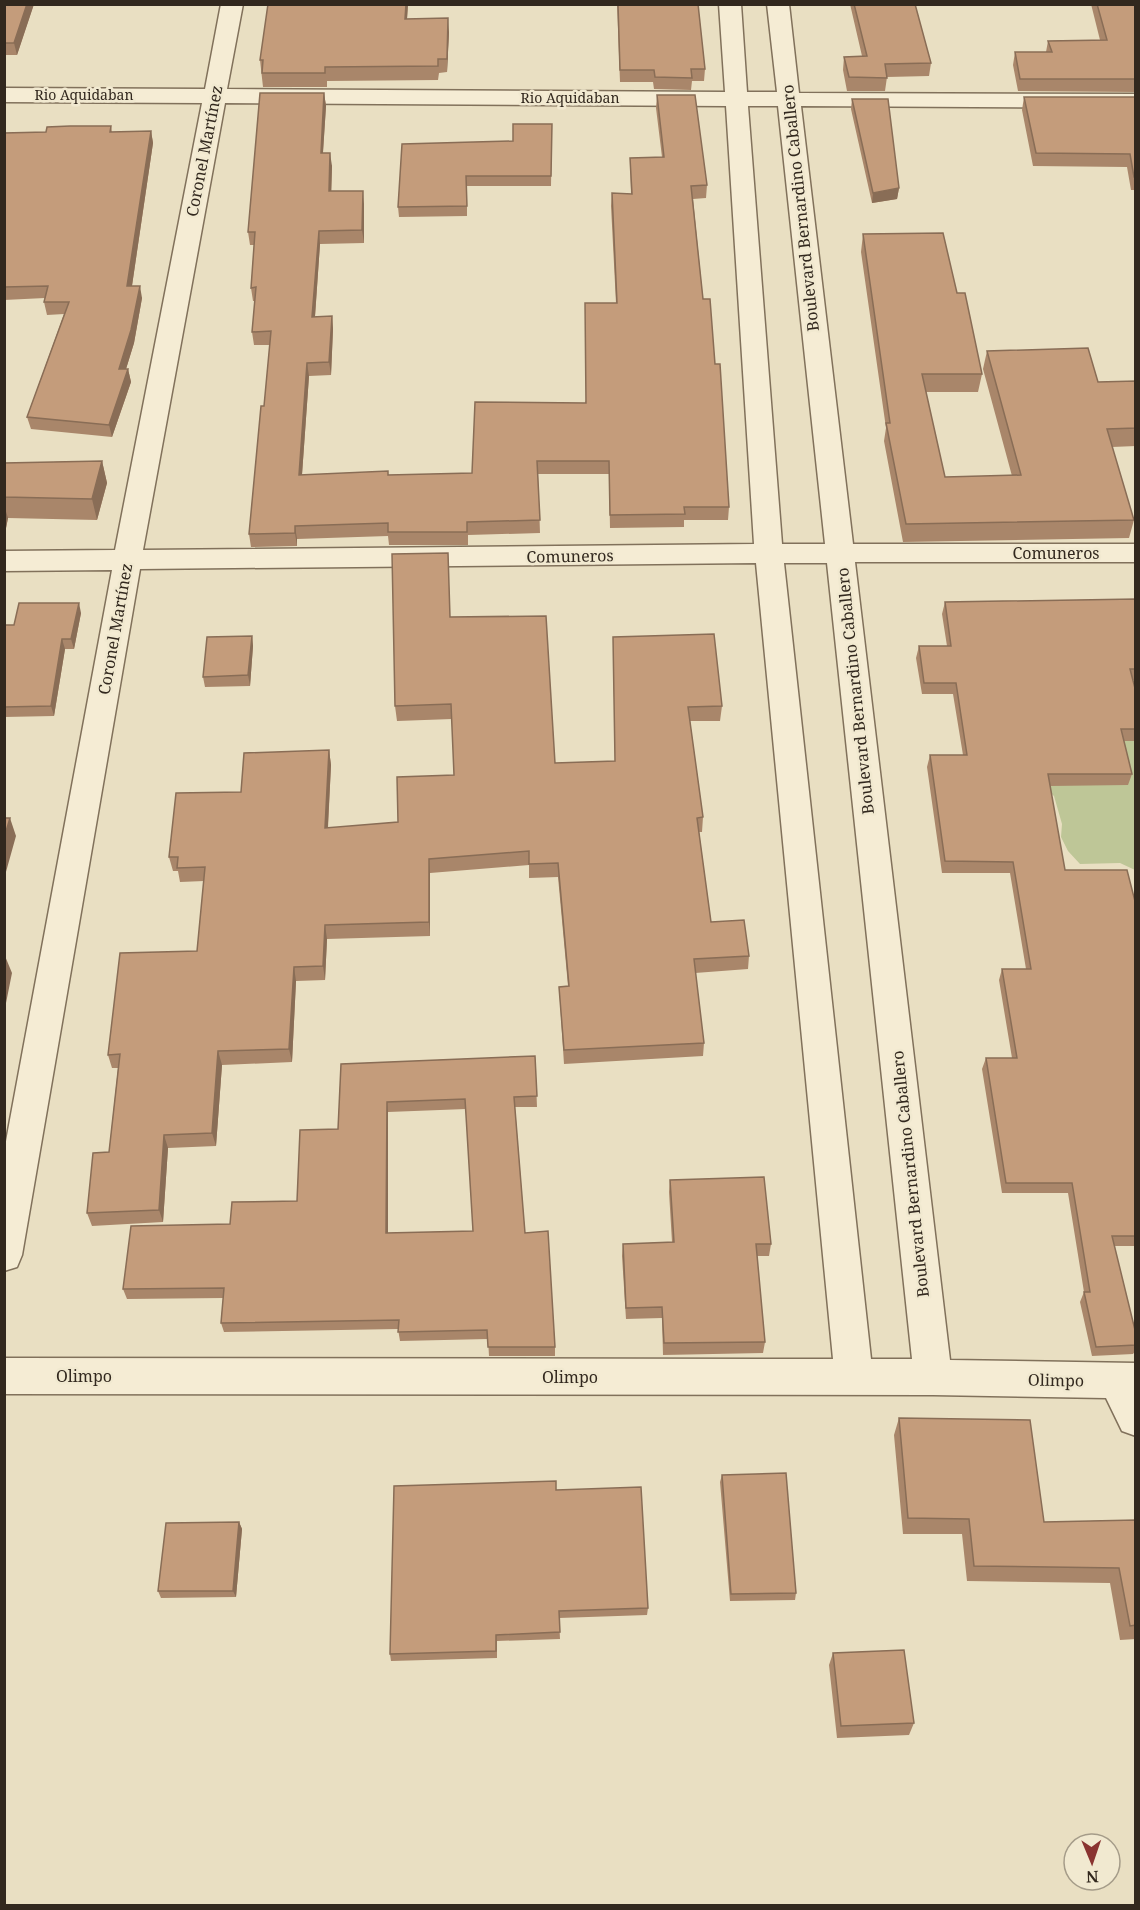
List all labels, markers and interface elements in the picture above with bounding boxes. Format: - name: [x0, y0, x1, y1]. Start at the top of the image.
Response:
- street label: Boulevard Bernardino Caballero: [776, 83, 824, 333]
- street label: Coronel Martínez: [180, 84, 228, 218]
- street label: Rio Aquidaban: [35, 85, 133, 104]
- street label: Rio Aquidaban: [521, 88, 619, 107]
- street label: Comuneros: [1012, 542, 1100, 564]
- street label: Comuneros: [526, 544, 614, 568]
- street label: Coronel Martínez: [93, 562, 137, 696]
- street label: Boulevard Bernardino Caballero: [831, 566, 879, 816]
- street label: Boulevard Bernardino Caballero: [886, 1049, 934, 1299]
- street label: Olimpo: [56, 1365, 112, 1387]
- street label: Olimpo: [542, 1366, 598, 1388]
- street label: Olimpo: [1028, 1369, 1084, 1391]
- north arrow: [1062, 1832, 1122, 1892]
- text: N: [1085, 1866, 1099, 1888]

